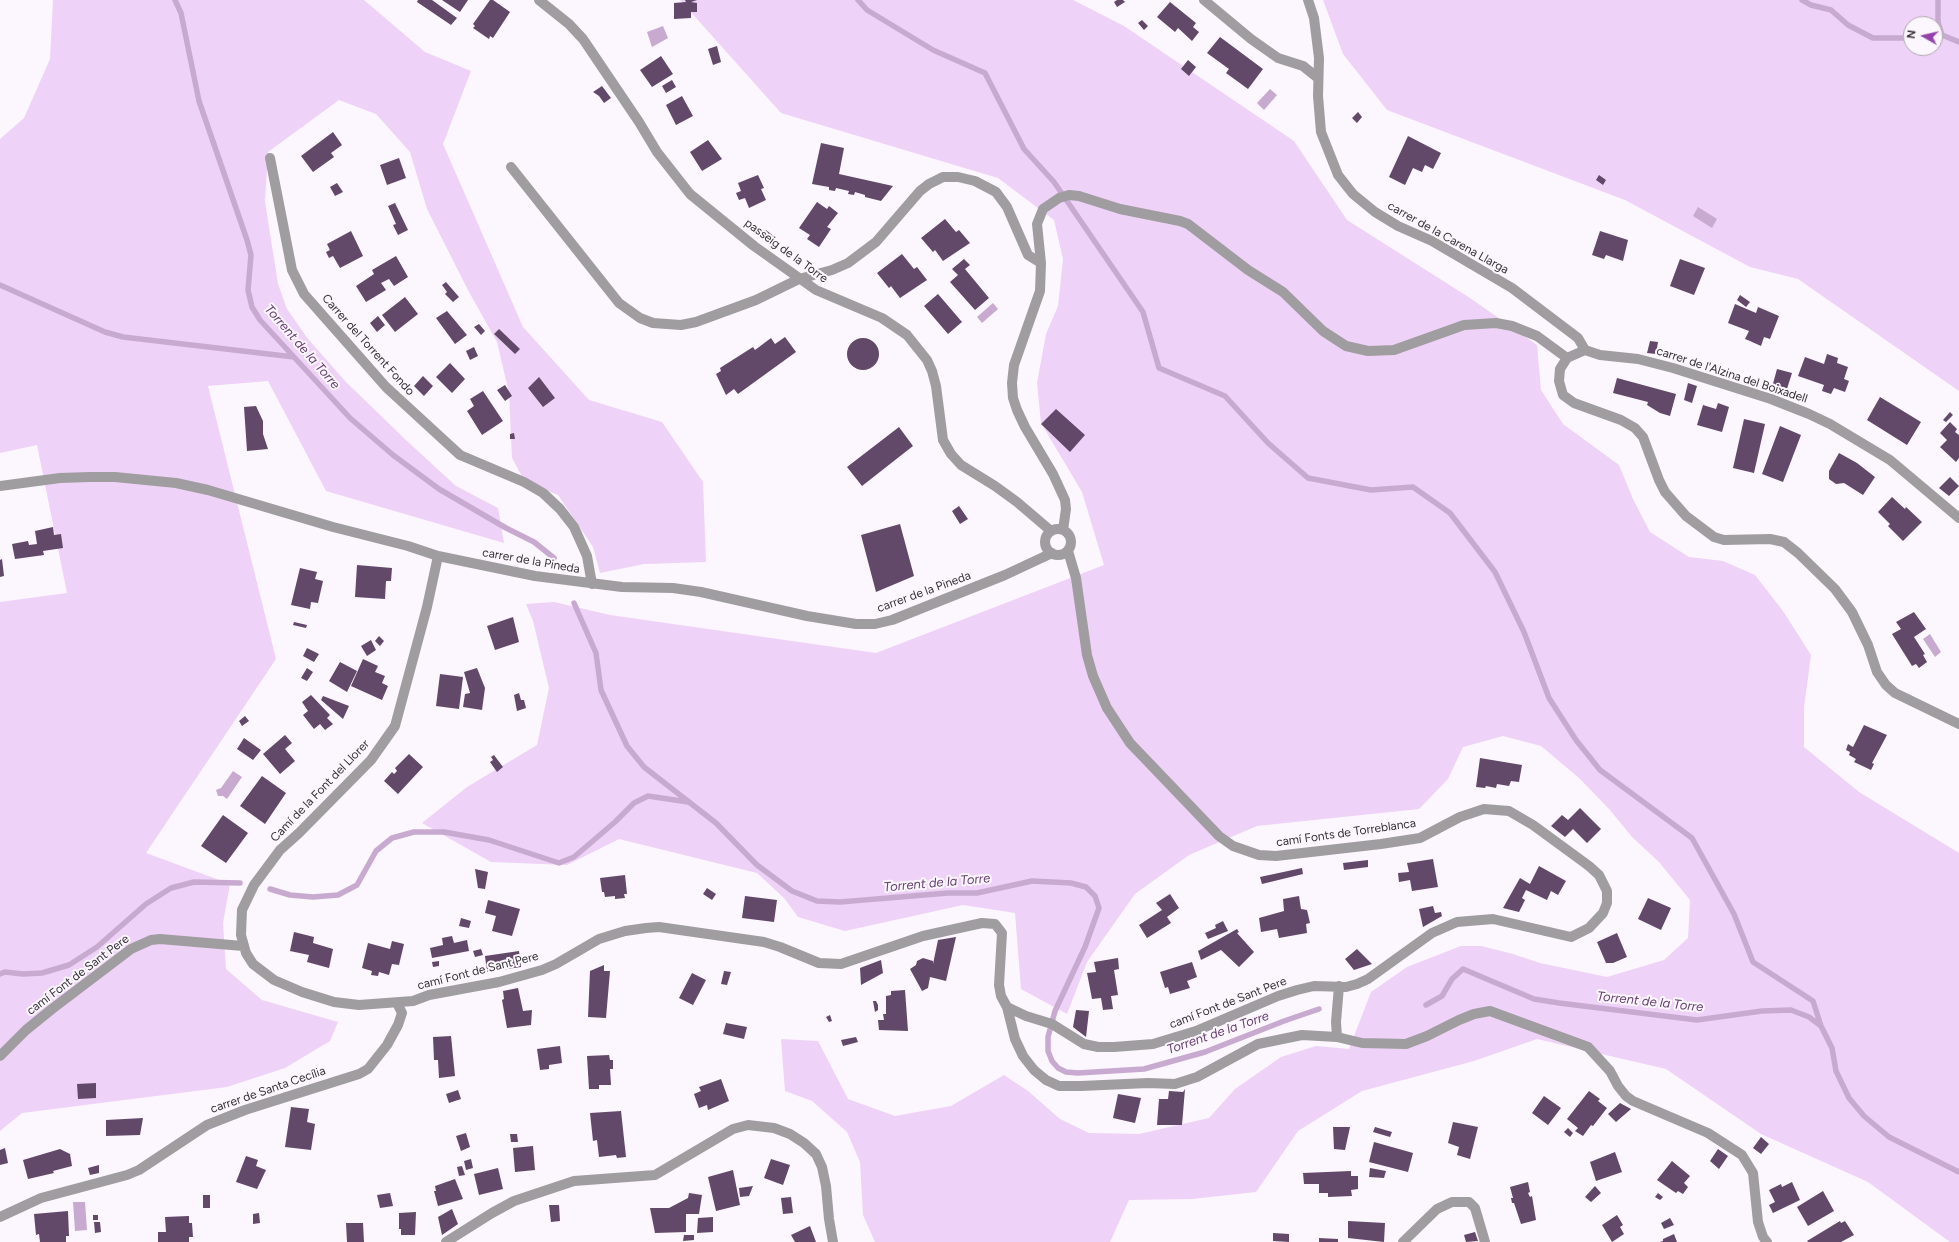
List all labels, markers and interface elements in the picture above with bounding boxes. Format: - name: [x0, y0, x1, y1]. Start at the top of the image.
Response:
- north arrow: [1903, 16, 1943, 56]
- text: N: [1905, 29, 1919, 40]
- street label: carrer de la Carena Llarga: [1385, 199, 1511, 277]
- street label: passeig de la Torre: [742, 216, 830, 286]
- street label: Carrer del Torrent Fondo: [319, 291, 417, 399]
- water label: Torrent de la Torre: [261, 302, 343, 392]
- street label: carrer de l'Alzina del Boixadell: [1655, 344, 1809, 406]
- street label: carrer de la Pineda: [481, 545, 581, 577]
- street label: carrer de la Pineda: [875, 568, 973, 616]
- street label: Camí de la Font del Llorer: [267, 737, 373, 845]
- street label: camí Fonts de Torreblanca: [1275, 816, 1417, 850]
- water label: Torrent de la Torre: [883, 871, 991, 895]
- street label: camí Font de Sant Pere: [24, 932, 132, 1018]
- street label: camí Font de Sant Pere: [416, 949, 540, 993]
- street label: camí Font de Sant Pere: [1167, 974, 1289, 1032]
- water label: Torrent de la Torre: [1596, 989, 1704, 1015]
- water label: Torrent de la Torre: [1165, 1008, 1271, 1058]
- street label: carrer de Santa Cecília: [209, 1064, 327, 1116]

